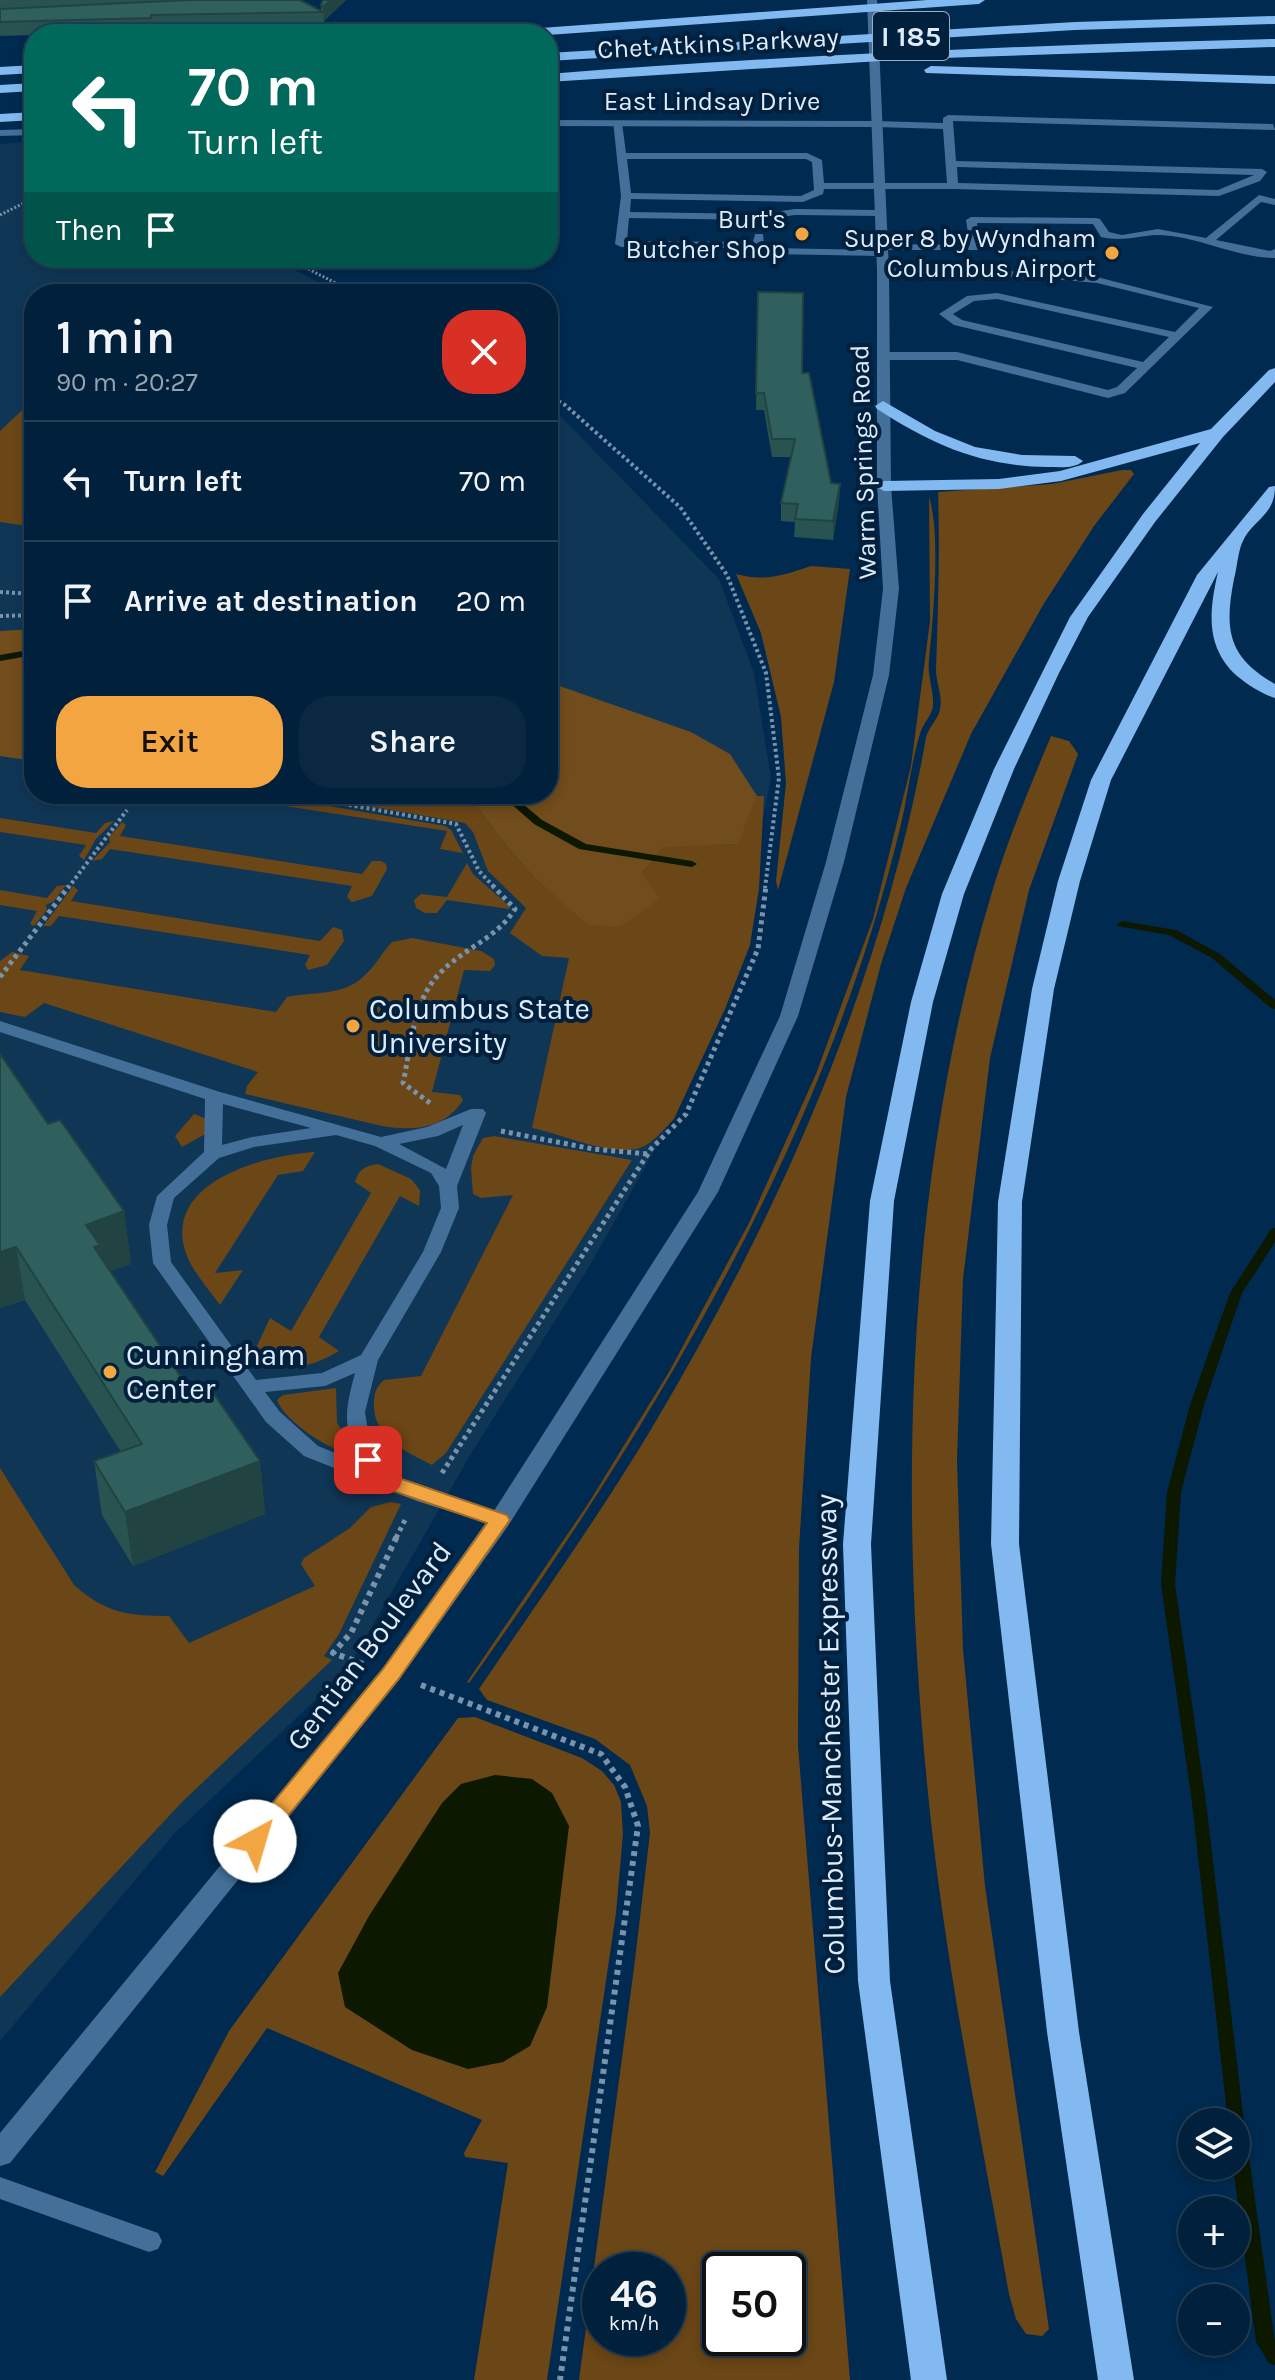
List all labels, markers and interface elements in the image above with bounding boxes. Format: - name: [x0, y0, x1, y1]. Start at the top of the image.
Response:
- road number: I 185: [873, 12, 949, 60]
- street label: Chet Atkins Parkway: [597, 22, 839, 65]
- text: 70 m: [188, 54, 319, 119]
- icon: left: [56, 56, 160, 160]
- street label: East Lindsay Drive: [604, 86, 820, 117]
- text: Turn left: [188, 121, 323, 163]
- place label: Burt's Butcher Shop: [625, 204, 786, 265]
- icon: arrive: [139, 208, 183, 252]
- text: Then: [56, 212, 123, 248]
- place label: Super 8 by Wyndham Columbus Airport: [844, 223, 1096, 284]
- marker: Burt's Butcher Shop: [793, 225, 811, 243]
- marker: Super 8 by Wyndham Columbus Airport: [1103, 244, 1121, 262]
- text: 1 min: [56, 309, 175, 365]
- button: close: [442, 310, 526, 394]
- street label: Warm Springs Road: [844, 344, 883, 580]
- text: 90 m · 20:27: [56, 367, 198, 398]
- icon: left: [56, 459, 100, 503]
- text: Turn left: [124, 463, 242, 499]
- text: 70 m: [459, 463, 526, 499]
- icon: arrive: [56, 579, 100, 623]
- text: Arrive at destination: [124, 583, 418, 619]
- text: 20 m: [456, 583, 526, 619]
- button: Exit: [56, 696, 283, 788]
- button: Share: [299, 696, 526, 788]
- place label: Columbus State University: [369, 991, 590, 1061]
- marker: Columbus State University: [344, 1017, 362, 1035]
- place label: Cunningham Center: [126, 1337, 305, 1407]
- marker: Cunningham Center: [101, 1363, 119, 1381]
- pin: [334, 1426, 402, 1494]
- icon: arrive: [346, 1438, 390, 1482]
- street label: Columbus-Manchester Expressway: [808, 1493, 852, 1975]
- street label: Gentian Boulevard: [279, 1535, 459, 1757]
- position arrow: [213, 1799, 297, 1883]
- map controls: [1178, 2108, 1250, 2356]
- button: layers: [1178, 2108, 1250, 2180]
- button: +: [1178, 2196, 1250, 2268]
- speed limit sign: 50: [702, 2252, 806, 2356]
- text: 46: [610, 2270, 658, 2317]
- button: −: [1178, 2284, 1250, 2356]
- text: km/h: [609, 2312, 659, 2335]

